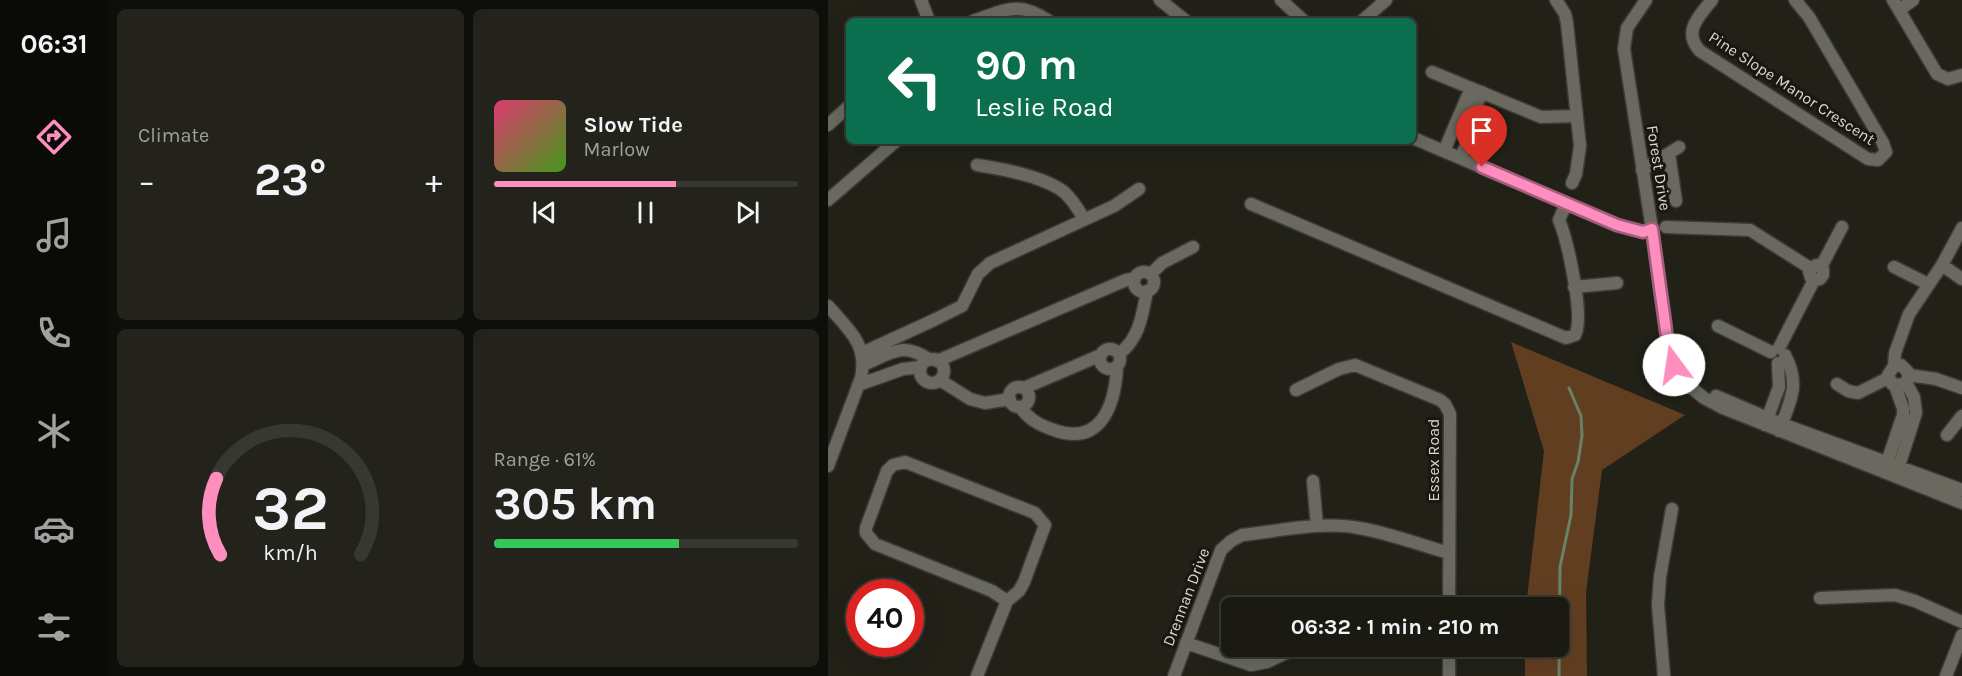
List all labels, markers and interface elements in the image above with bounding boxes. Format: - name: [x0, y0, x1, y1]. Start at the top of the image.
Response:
- street label: Pine Slope Manor Crescent: [1705, 27, 1879, 149]
- text: 06:31: [20, 28, 88, 60]
- text: 90 m: [975, 40, 1078, 90]
- icon: left: [876, 42, 954, 120]
- text: Leslie Road: [975, 91, 1114, 123]
- pin: [1456, 105, 1507, 167]
- text: Slow Tide: [584, 112, 683, 138]
- icon: arrive: [1465, 114, 1498, 147]
- icon: directions: [33, 116, 75, 158]
- text: Climate: [138, 124, 209, 147]
- street label: Forest Drive: [1643, 124, 1675, 212]
- text: Marlow: [584, 138, 650, 161]
- text: 23°: [254, 154, 327, 206]
- text: −: [138, 162, 155, 200]
- text: +: [425, 162, 442, 200]
- icon: previous: [528, 196, 561, 229]
- icon: pause: [629, 196, 662, 229]
- icon: next: [731, 196, 764, 229]
- icon: music: [33, 214, 75, 256]
- icon: phone: [33, 312, 75, 354]
- position arrow: [1642, 333, 1706, 397]
- icon: climate: [33, 410, 75, 452]
- street label: Essex Road: [1424, 419, 1443, 501]
- text: Range · 61%: [494, 448, 596, 471]
- text: 32: [252, 472, 329, 545]
- text: 305 km: [494, 478, 657, 530]
- icon: car: [33, 508, 75, 550]
- text: km/h: [263, 540, 317, 565]
- street label: Drennan Drive: [1159, 545, 1213, 649]
- speed limit sign: 40: [846, 579, 924, 657]
- icon: filters: [33, 606, 75, 648]
- text: 06:32 · 1 min · 210 m: [1291, 614, 1499, 640]

